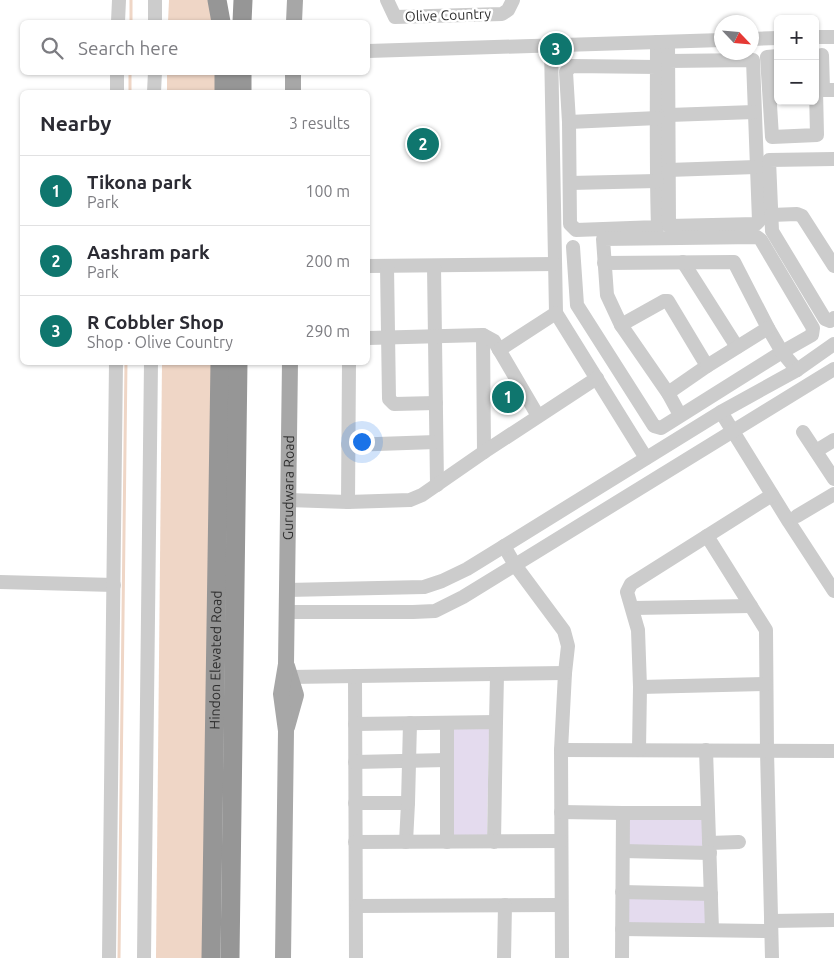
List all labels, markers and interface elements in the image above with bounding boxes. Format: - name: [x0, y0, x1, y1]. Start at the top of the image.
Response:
- street label: Olive Country: [405, 5, 492, 25]
- north arrow: [714, 15, 759, 60]
- map controls: [774, 15, 819, 105]
- button: +: [774, 15, 819, 60]
- search box: [20, 20, 370, 75]
- pin: 3: [540, 30, 572, 68]
- icon: search: [38, 34, 66, 62]
- text: Search here: [78, 37, 178, 59]
- button: −: [774, 60, 819, 105]
- text: Nearby: [40, 111, 111, 135]
- text: 3 results: [289, 114, 350, 132]
- pin: 2: [407, 125, 439, 163]
- text: Tikona park: [87, 171, 192, 193]
- text: 1: [51, 182, 61, 200]
- text: 100 m: [305, 182, 350, 200]
- text: Park: [87, 193, 119, 211]
- text: Aashram park: [87, 241, 210, 263]
- text: 2: [51, 252, 61, 270]
- text: 200 m: [305, 252, 350, 270]
- text: Park: [87, 263, 119, 281]
- text: R Cobbler Shop: [87, 311, 224, 333]
- text: 3: [51, 322, 61, 340]
- text: 290 m: [305, 322, 350, 340]
- text: Shop · Olive Country: [87, 333, 233, 351]
- pin: 1: [492, 378, 524, 416]
- your location: [349, 429, 375, 455]
- street label: Gurudwara Road: [280, 435, 297, 540]
- street label: Hindon Elevated Road: [206, 590, 225, 730]

